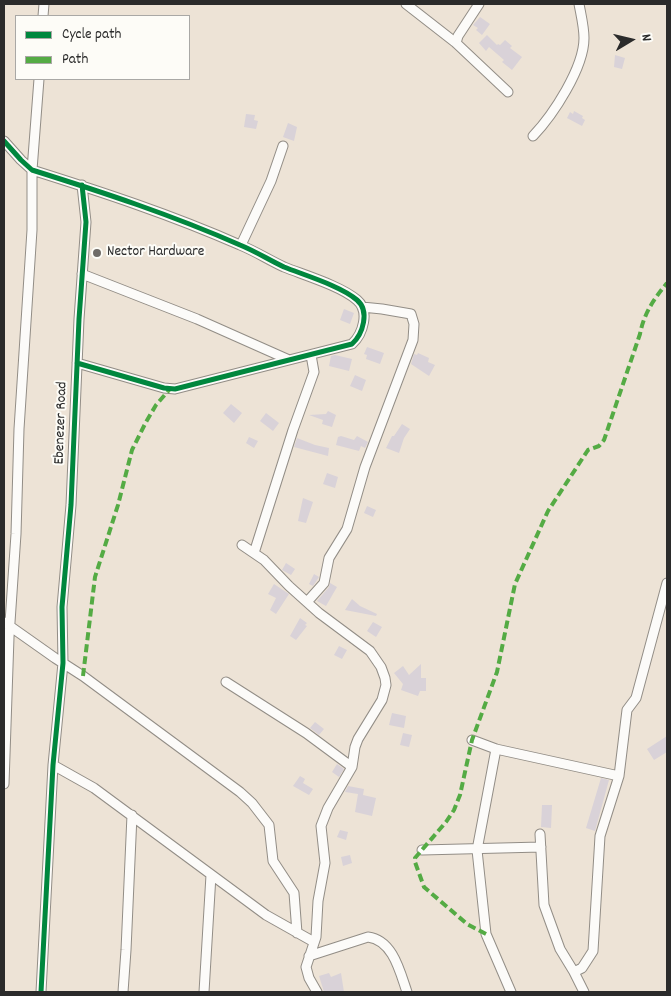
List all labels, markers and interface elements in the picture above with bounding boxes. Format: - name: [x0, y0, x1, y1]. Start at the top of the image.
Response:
- legend: [15, 15, 190, 80]
- north arrow: [606, 15, 656, 65]
- text: Cycle path: [62, 24, 121, 46]
- text: N: [635, 33, 656, 43]
- text: Path: [62, 49, 88, 71]
- place label: Nector Hardware: [107, 244, 204, 262]
- marker: Nector Hardware: [91, 247, 103, 259]
- street label: Ebenezer Road: [52, 381, 72, 465]

